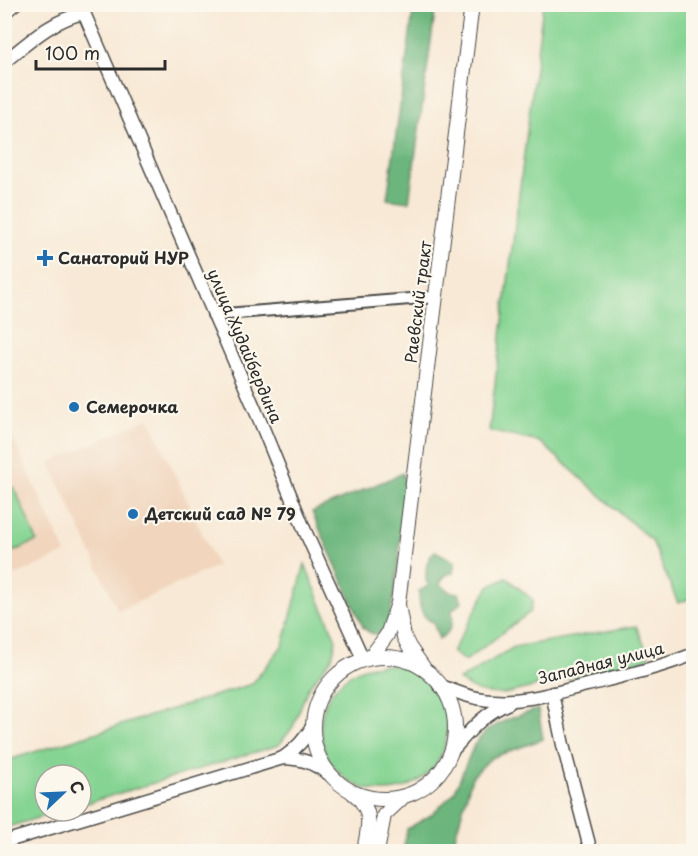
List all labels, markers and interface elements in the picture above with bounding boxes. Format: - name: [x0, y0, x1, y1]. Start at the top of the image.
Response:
- scale bar: [36, 33, 165, 71]
- text: 100 m: [45, 39, 100, 66]
- street label: Раевский тракт: [398, 239, 436, 364]
- place label: Санаторий НУР: [58, 245, 189, 269]
- marker: Санаторий НУР: [36, 249, 54, 267]
- street label: улица Худайбердина: [203, 265, 289, 427]
- place label: Семерочка: [86, 394, 178, 418]
- marker: Семерочка: [67, 400, 81, 414]
- place label: Детский сад № 79: [144, 501, 296, 525]
- marker: Детский сад № 79: [126, 507, 140, 521]
- street label: Западная улица: [535, 635, 666, 689]
- north arrow: [33, 763, 93, 823]
- text: С: [64, 777, 91, 797]

